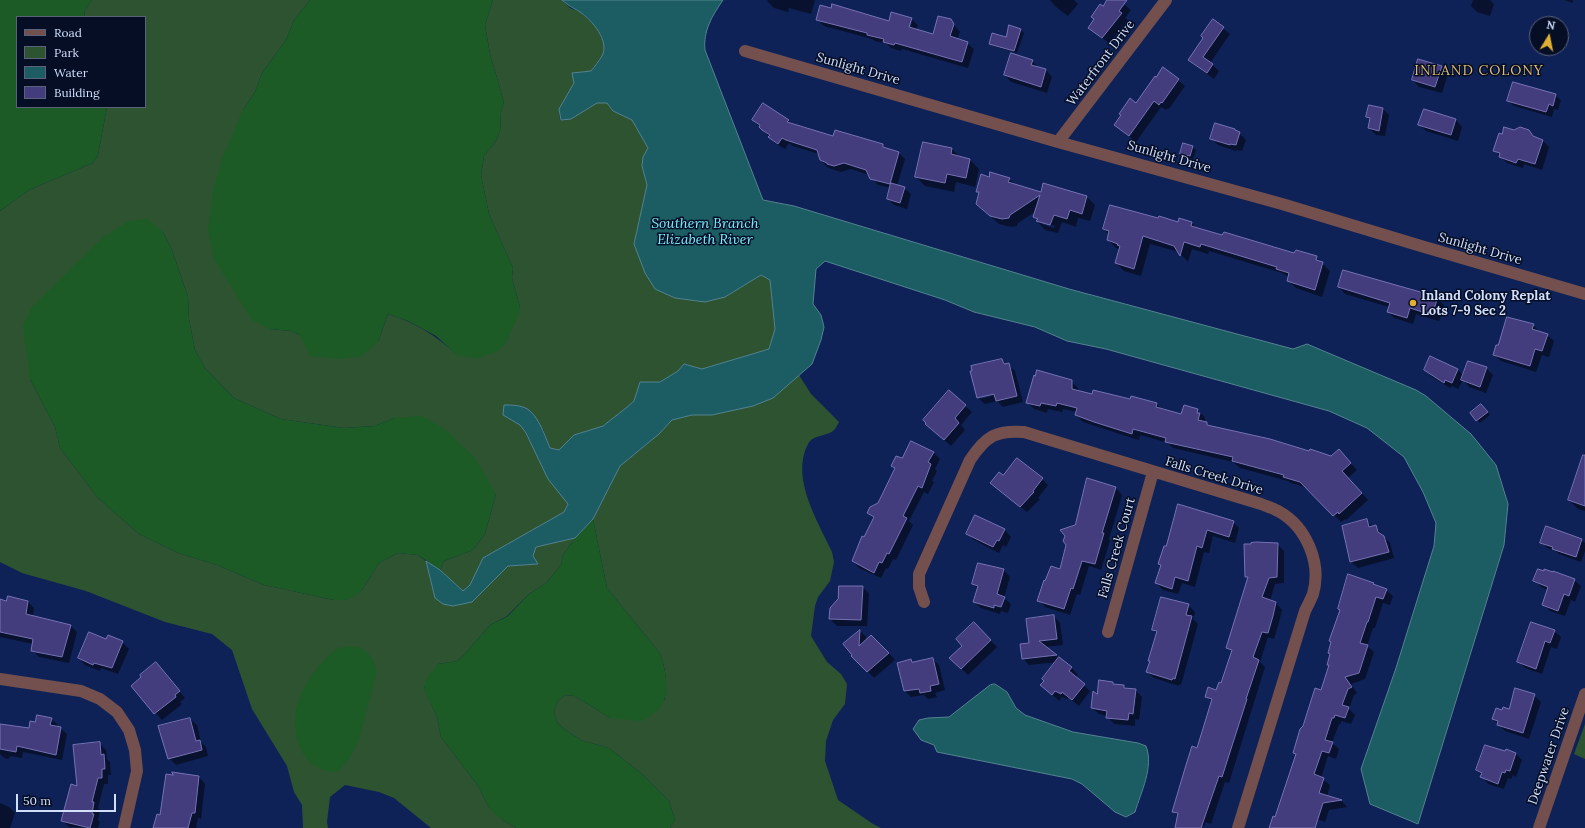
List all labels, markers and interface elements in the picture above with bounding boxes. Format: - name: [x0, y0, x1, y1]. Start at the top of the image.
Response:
- legend: [16, 16, 146, 108]
- north arrow: [1529, 16, 1569, 56]
- street label: Waterfront Drive: [1064, 17, 1138, 109]
- text: N: [1545, 18, 1556, 33]
- text: Road: [54, 25, 82, 40]
- text: Park: [54, 45, 79, 60]
- street label: Sunlight Drive: [814, 50, 902, 88]
- district label: INLAND COLONY: [1414, 63, 1544, 79]
- text: Water: [54, 65, 88, 80]
- text: Building: [54, 85, 100, 100]
- street label: Sunlight Drive: [1125, 138, 1213, 176]
- water label: Southern Branch Elizabeth River: [651, 216, 759, 248]
- street label: Sunlight Drive: [1436, 230, 1524, 268]
- place label: Inland Colony Replat Lots 7-9 Sec 2: [1421, 288, 1551, 319]
- marker: Inland Colony Replat Lots 7-9 Sec 2: [1408, 298, 1418, 308]
- street label: Falls Creek Drive: [1163, 454, 1265, 498]
- street label: Falls Creek Court: [1095, 496, 1139, 600]
- street label: Deepwater Drive: [1525, 705, 1573, 807]
- scale bar: [18, 786, 118, 812]
- text: 50 m: [23, 793, 51, 808]

